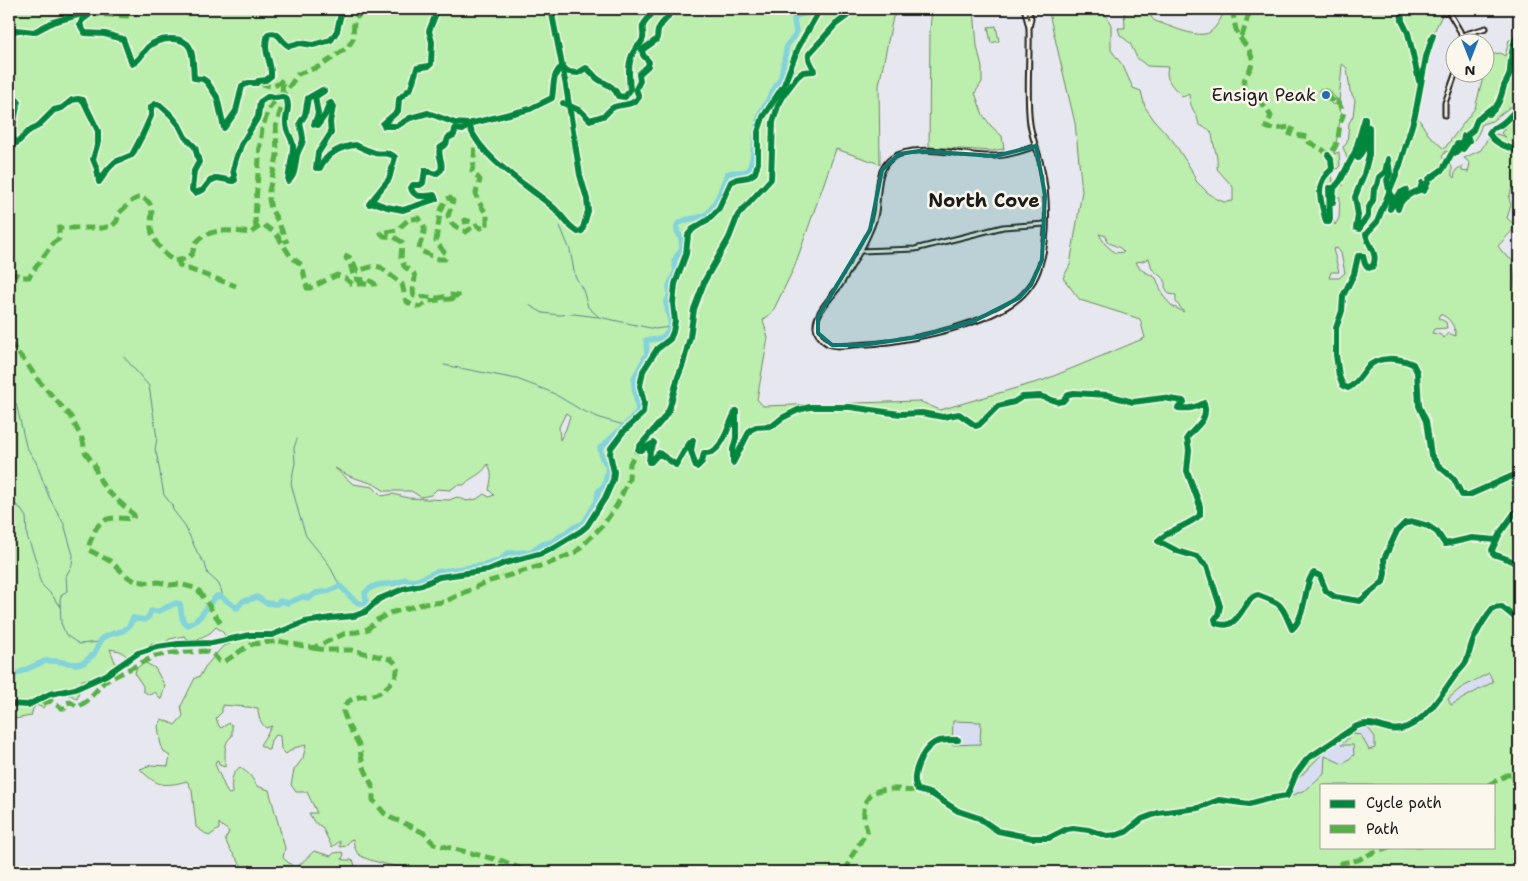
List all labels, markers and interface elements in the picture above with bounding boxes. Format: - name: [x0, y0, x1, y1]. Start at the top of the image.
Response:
- north arrow: [1446, 32, 1496, 82]
- text: N: [1464, 62, 1476, 80]
- place label: Ensign Peak: [1212, 83, 1316, 107]
- marker: Ensign Peak: [1320, 89, 1332, 101]
- district label: North Cove: [928, 188, 1040, 213]
- legend: [1320, 784, 1496, 848]
- text: Cycle path: [1366, 793, 1442, 813]
- text: Path: [1366, 819, 1399, 839]

